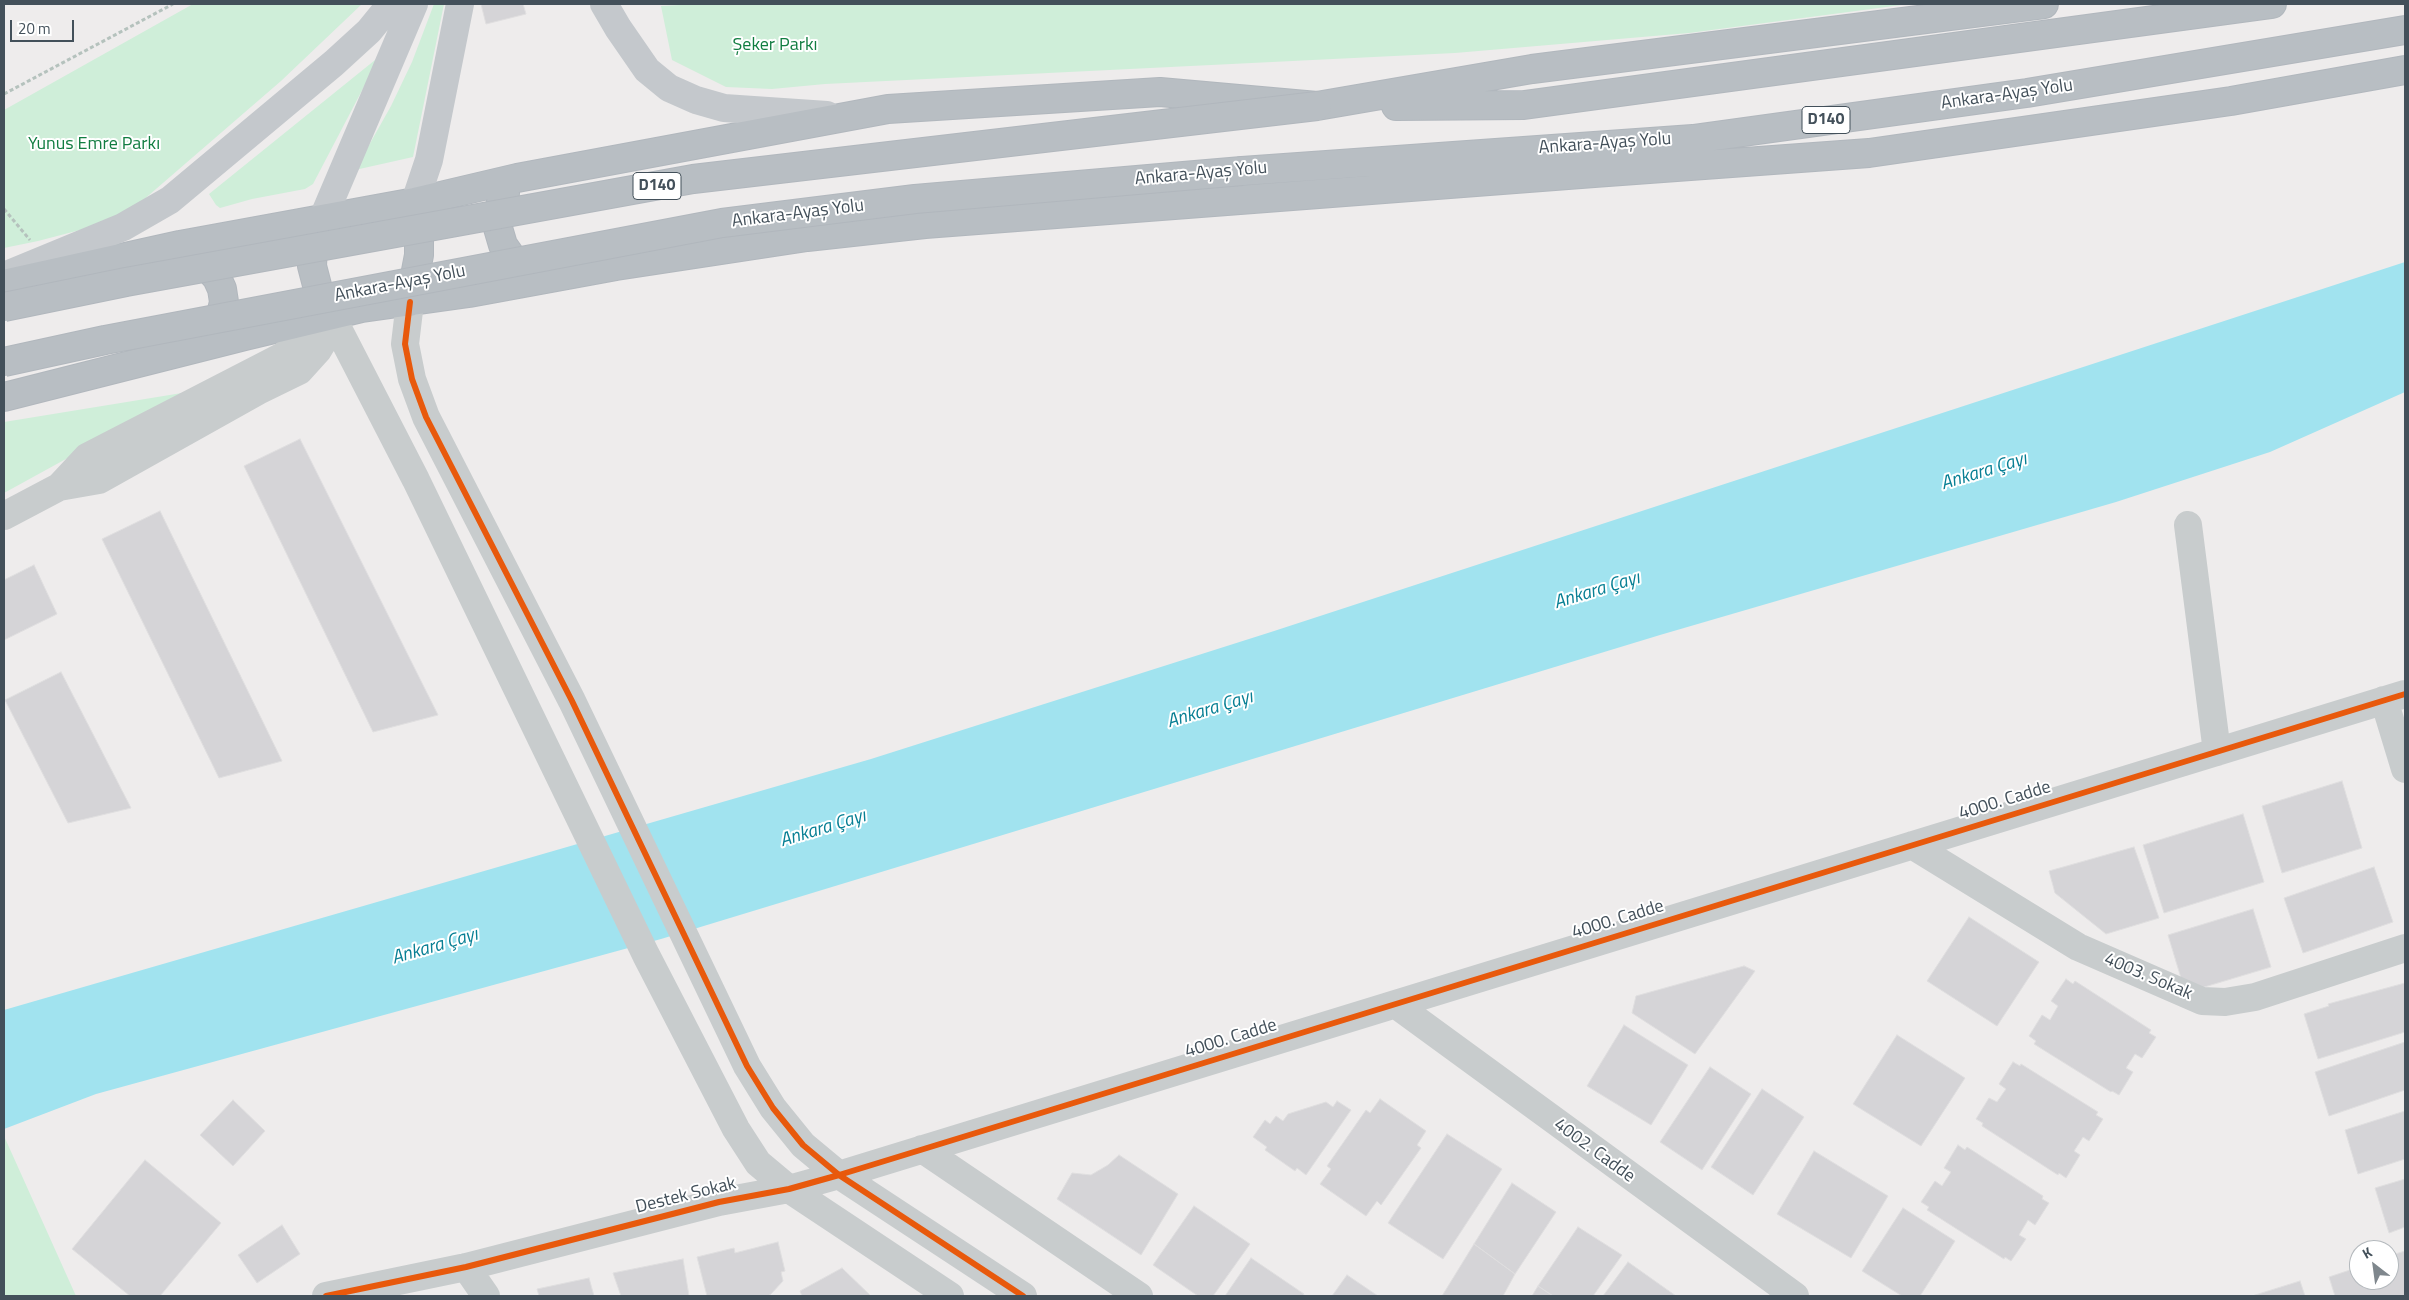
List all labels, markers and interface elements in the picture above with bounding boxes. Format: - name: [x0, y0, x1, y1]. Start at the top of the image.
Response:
- scale bar: [12, 10, 76, 42]
- text: 20 m: [18, 17, 51, 40]
- park label: Şeker Parkı: [733, 35, 817, 57]
- street label: Ankara-Ayaş Yolu: [1940, 75, 2074, 115]
- road number: D140: [1802, 106, 1850, 134]
- street label: Ankara-Ayaş Yolu: [1538, 129, 1672, 159]
- park label: Yunus Emre Parkı: [28, 134, 160, 156]
- street label: Ankara-Ayaş Yolu: [1134, 157, 1268, 191]
- road number: D140: [633, 172, 681, 200]
- street label: Ankara-Ayaş Yolu: [731, 195, 865, 233]
- street label: Ankara-Ayaş Yolu: [333, 261, 467, 307]
- water label: Ankara Çayı: [1938, 448, 2030, 496]
- water label: Ankara Çayı: [1551, 567, 1643, 615]
- water label: Ankara Çayı: [1164, 686, 1256, 734]
- street label: 4000. Cadde: [1956, 777, 2054, 825]
- water label: Ankara Çayı: [777, 805, 869, 853]
- street label: 4000. Cadde: [1569, 896, 1667, 944]
- water label: Ankara Çayı: [389, 924, 481, 970]
- street label: 4003. Sokak: [2101, 949, 2195, 1005]
- street label: 4000. Cadde: [1182, 1015, 1280, 1063]
- street label: 4002. Cadde: [1549, 1114, 1639, 1188]
- street label: Destek Sokak: [634, 1173, 738, 1219]
- north arrow: [2349, 1240, 2399, 1290]
- text: K: [2358, 1241, 2376, 1264]

